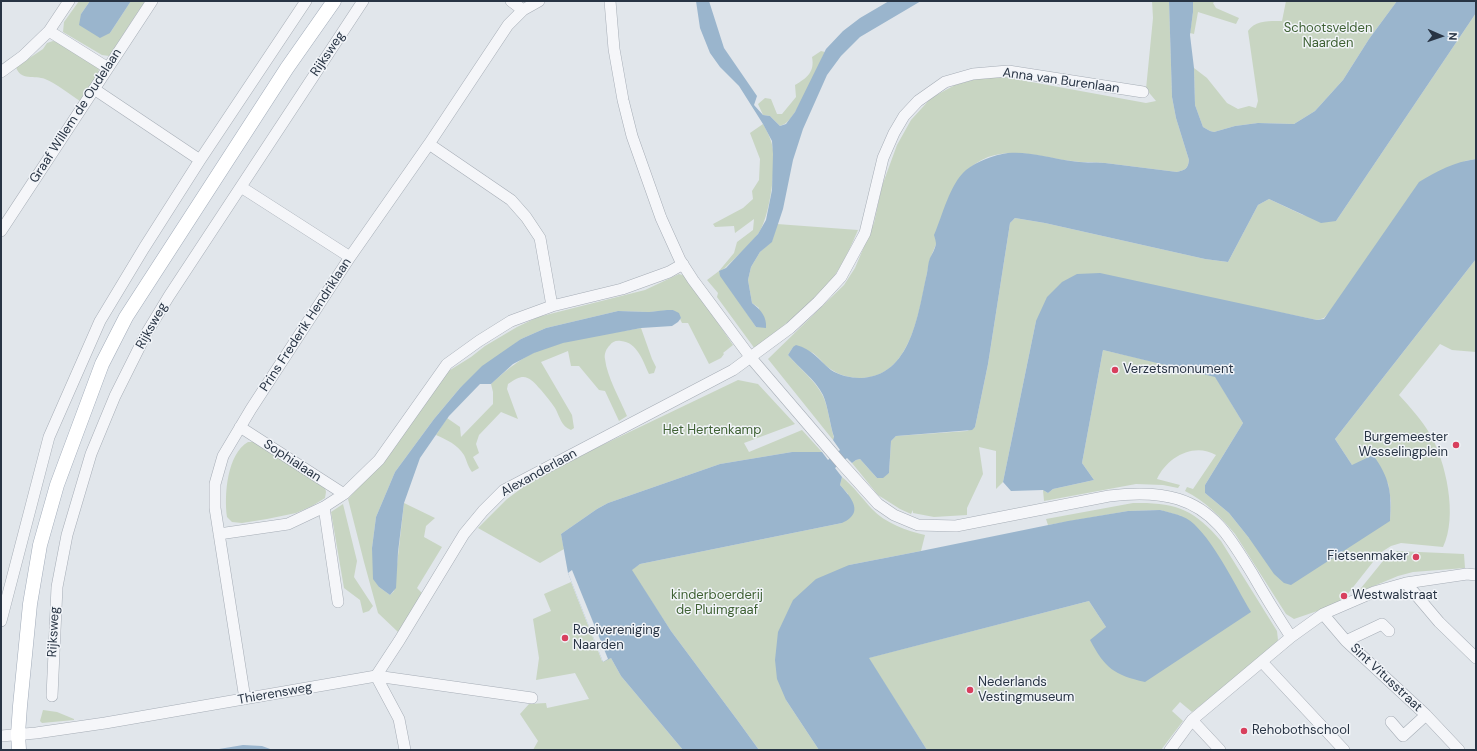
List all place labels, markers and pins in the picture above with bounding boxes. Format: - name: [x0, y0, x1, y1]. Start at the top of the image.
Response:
- place label: Verzetsmonument: [1123, 362, 1234, 378]
- marker: Verzetsmonument: [1110, 365, 1120, 375]
- place label: Burgemeester Wesselingplein: [1359, 430, 1448, 461]
- marker: Burgemeester Wesselingplein: [1451, 440, 1461, 450]
- place label: Fietsenmaker: [1327, 549, 1408, 565]
- marker: Fietsenmaker: [1411, 552, 1421, 562]
- place label: Westwalstraat: [1352, 588, 1438, 604]
- marker: Westwalstraat: [1339, 591, 1349, 601]
- place label: Roeivereniging Naarden: [573, 623, 660, 654]
- marker: Roeivereniging Naarden: [560, 633, 570, 643]
- place label: Nederlands Vestingmuseum: [978, 675, 1074, 706]
- marker: Nederlands Vestingmuseum: [965, 685, 975, 695]
- place label: Rehobothschool: [1252, 723, 1350, 739]
- marker: Rehobothschool: [1239, 726, 1249, 736]

